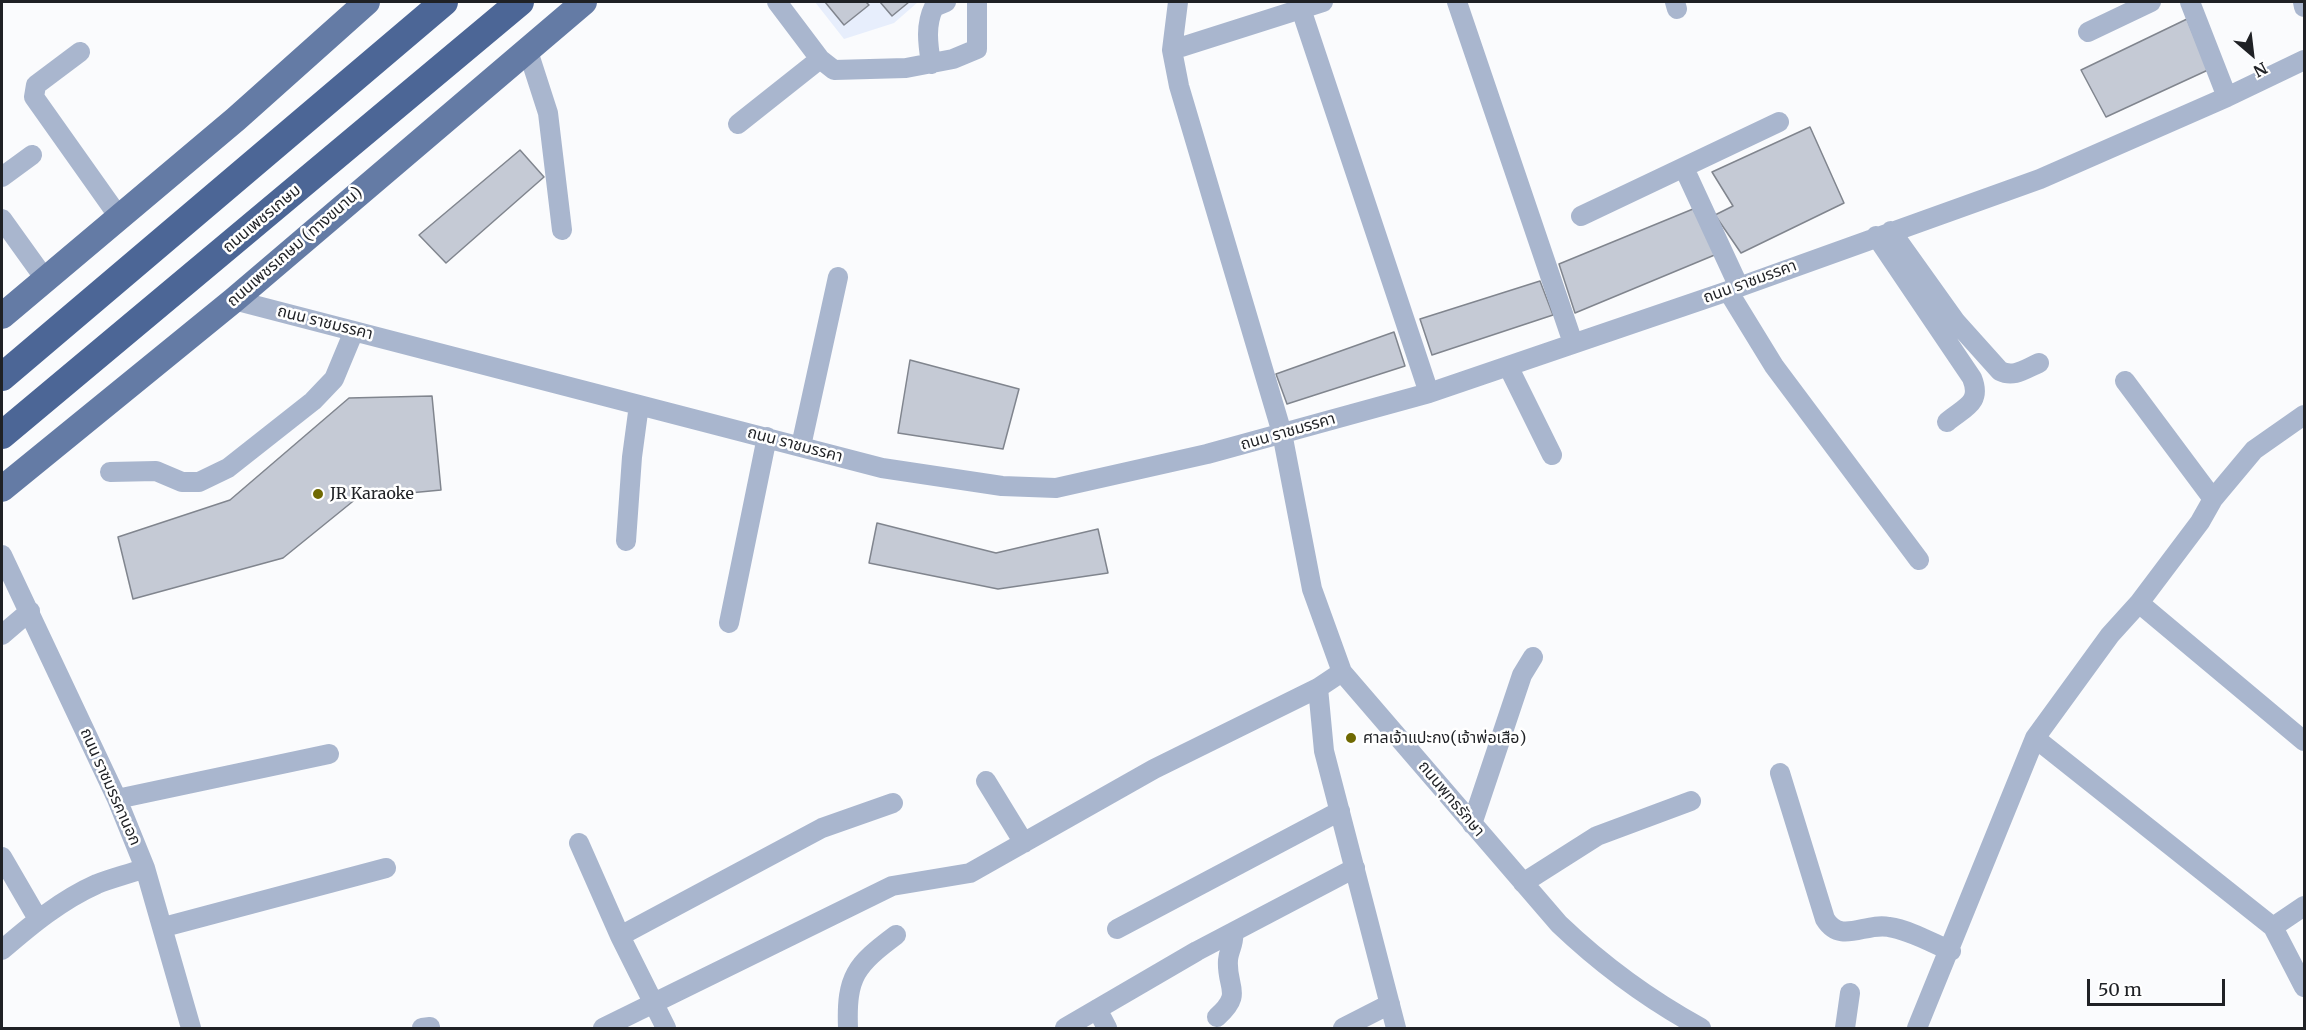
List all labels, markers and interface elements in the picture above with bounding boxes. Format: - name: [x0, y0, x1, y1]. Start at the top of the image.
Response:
- north arrow: [2222, 24, 2282, 84]
- text: N: [2250, 58, 2271, 82]
- street label: ถนนเพชรเกษม: [219, 181, 305, 257]
- street label: ถนนเพชรเกษม (ทางขนาน): [223, 183, 367, 311]
- street label: ถนน ราชมรรคา: [1701, 256, 1799, 308]
- street label: ถนน ราชมรรคา: [275, 302, 375, 344]
- street label: ถนน ราชมรรคา: [1238, 409, 1338, 455]
- street label: ถนน ราชมรรคา: [745, 423, 845, 467]
- place label: JR Karaoke: [330, 484, 414, 504]
- marker: JR Karaoke: [311, 487, 325, 501]
- street label: ถนน ราชมรรคานอก: [76, 725, 144, 849]
- place label: ศาลเจ้าแปะกง(เจ้าพ่อเสือ): [1363, 728, 1526, 748]
- marker: ศาลเจ้าแปะกง(เจ้าพ่อเสือ): [1344, 731, 1358, 745]
- street label: ถนนพุทธรักษา: [1414, 757, 1488, 841]
- scale bar: [2090, 967, 2228, 1005]
- text: 50 m: [2098, 978, 2142, 1001]

